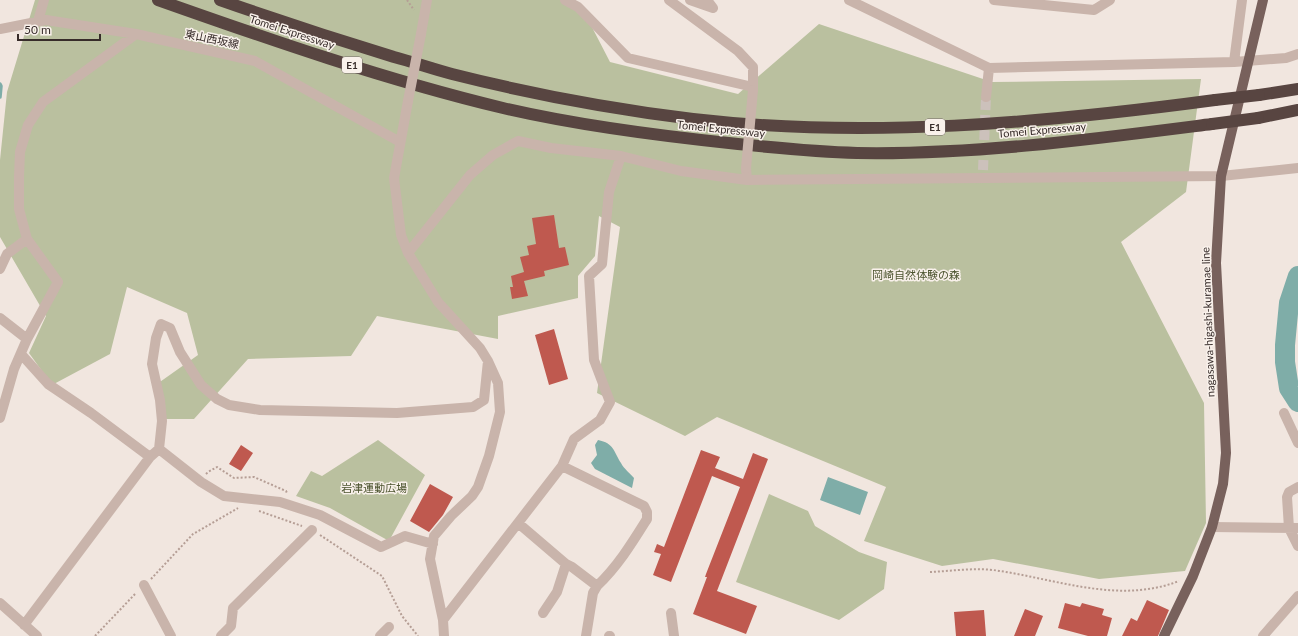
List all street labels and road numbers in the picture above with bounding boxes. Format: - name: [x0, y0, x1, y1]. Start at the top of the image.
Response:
- street label: Tomei Expressway: [248, 12, 337, 51]
- street label: 東山西坂線: [184, 26, 240, 51]
- road number: E1: [342, 57, 362, 73]
- street label: Tomei Expressway: [676, 117, 766, 140]
- road number: E1: [925, 119, 945, 135]
- street label: Tomei Expressway: [997, 119, 1087, 140]
- street label: nagasawa-higashi-kuramae line: [1198, 247, 1217, 397]

